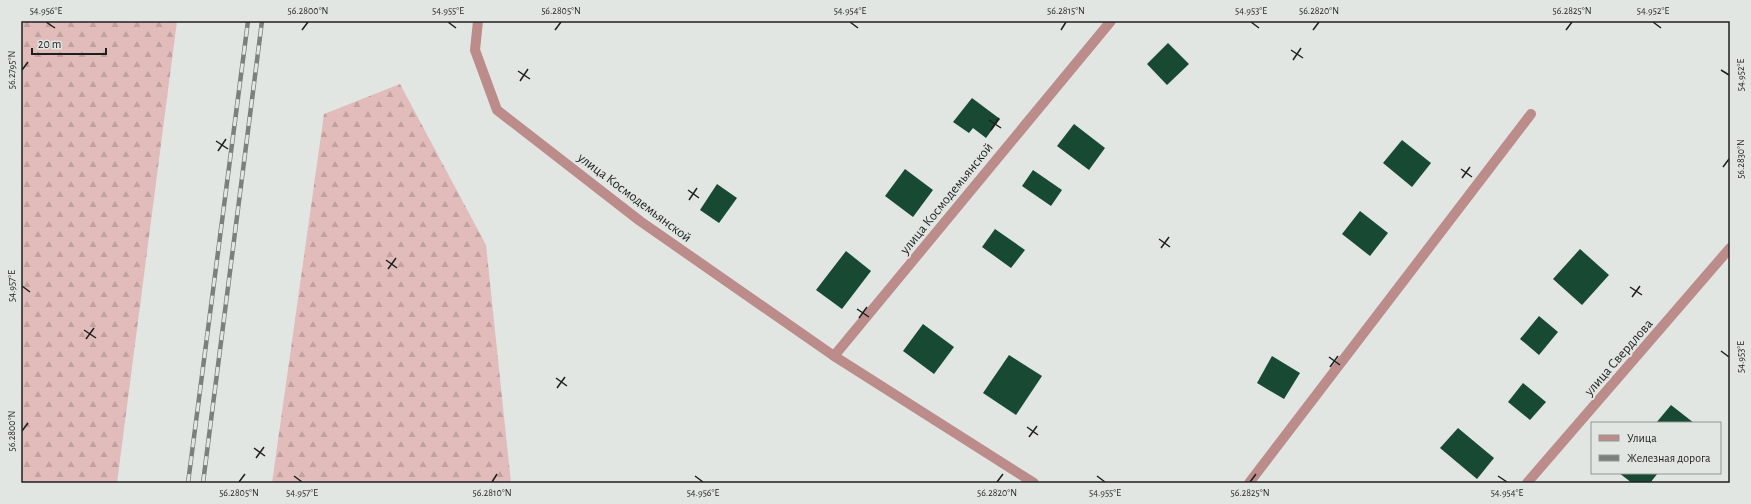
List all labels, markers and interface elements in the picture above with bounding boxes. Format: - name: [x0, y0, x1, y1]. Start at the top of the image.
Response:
- text: 54.956°E: [30, 6, 62, 16]
- text: 56.2800°N: [288, 6, 328, 16]
- text: 54.955°E: [432, 6, 464, 16]
- text: 56.2805°N: [541, 6, 581, 16]
- text: 54.954°E: [834, 6, 867, 16]
- text: 56.2815°N: [1047, 6, 1085, 16]
- text: 54.953°E: [1235, 6, 1267, 16]
- text: 56.2820°N: [1299, 6, 1339, 16]
- text: 56.2825°N: [1553, 6, 1591, 16]
- text: 54.952°E: [1637, 6, 1669, 16]
- scale bar: [32, 30, 106, 56]
- text: 20 m: [38, 38, 61, 50]
- text: 56.2795°N: [7, 51, 17, 89]
- text: 54.952°E: [1736, 59, 1746, 91]
- text: 56.2830°N: [1736, 139, 1746, 179]
- street label: улица Космодемьянской: [897, 140, 996, 258]
- street label: улица Космодемьянской: [574, 150, 694, 245]
- text: 54.957°E: [7, 270, 17, 302]
- street label: улица Свердлова: [1581, 316, 1656, 399]
- text: 54.953°E: [1736, 341, 1746, 373]
- text: 56.2800°N: [7, 411, 17, 451]
- legend: [1591, 422, 1721, 474]
- text: Улица: [1627, 432, 1657, 444]
- text: Железная дорога: [1627, 452, 1711, 464]
- text: 56.2805°N: [219, 488, 259, 498]
- text: 54.957°E: [286, 488, 318, 498]
- text: 56.2810°N: [473, 488, 511, 498]
- text: 54.956°E: [687, 488, 719, 498]
- text: 56.2820°N: [977, 488, 1017, 498]
- text: 54.955°E: [1089, 488, 1121, 498]
- text: 56.2825°N: [1231, 488, 1269, 498]
- text: 54.954°E: [1491, 488, 1524, 498]

